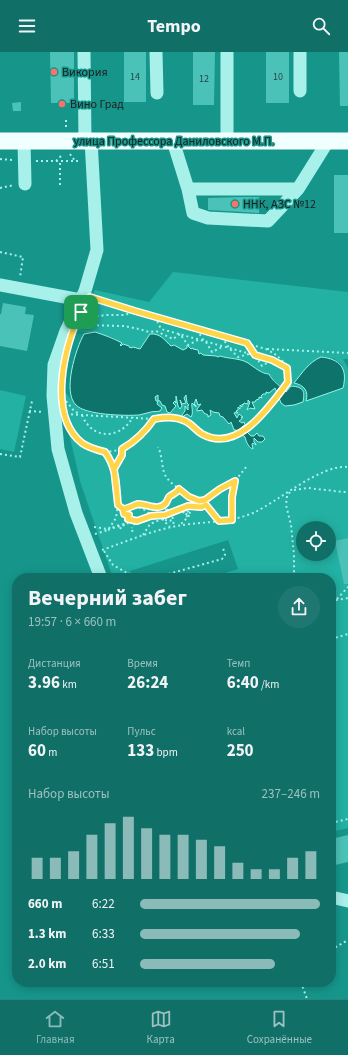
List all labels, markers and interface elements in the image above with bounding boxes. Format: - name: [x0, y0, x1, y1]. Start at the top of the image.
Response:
- text: Tempo: [147, 14, 201, 39]
- icon: menu: [16, 15, 38, 37]
- icon: search: [310, 15, 332, 37]
- place label: Викория: [62, 64, 108, 81]
- marker: Викория: [49, 67, 59, 77]
- house number: 14: [130, 70, 140, 84]
- house number: 10: [273, 70, 283, 84]
- house number: 12: [199, 72, 209, 86]
- place label: Вино Град: [70, 96, 124, 113]
- marker: Вино Град: [57, 99, 67, 109]
- street label: улица Профессора Даниловского М.П.: [73, 133, 275, 150]
- place label: ННК, АЗС №12: [243, 196, 316, 213]
- marker: ННК, АЗС №12: [230, 199, 240, 209]
- pin: [64, 295, 98, 329]
- icon: arrive: [70, 301, 92, 323]
- map controls: [296, 521, 336, 561]
- button: locate: [296, 521, 336, 561]
- text: Вечерний забег: [28, 582, 187, 614]
- button: share: [278, 586, 320, 628]
- text: 19:57 · 6 × 660 m: [28, 613, 116, 631]
- text: Дистанция: [28, 656, 81, 671]
- text: Время: [127, 656, 158, 671]
- text: Темп: [227, 656, 250, 671]
- text: 3.96: [28, 671, 60, 695]
- text: 26:24: [127, 671, 168, 695]
- text: 6:40: [227, 671, 259, 695]
- text: km: [60, 677, 77, 692]
- text: /km: [259, 677, 279, 692]
- text: Набор высоты: [28, 724, 97, 739]
- text: Пульс: [127, 724, 156, 739]
- text: kcal: [227, 724, 245, 739]
- text: 60: [28, 739, 46, 763]
- text: 133: [127, 739, 154, 763]
- text: 250: [227, 739, 254, 763]
- text: m: [46, 745, 57, 760]
- text: bpm: [154, 745, 178, 760]
- text: Набор высоты: [28, 785, 110, 803]
- text: 237–246 m: [262, 785, 320, 803]
- text: 660 m: [28, 895, 62, 913]
- text: 6:22: [92, 895, 115, 913]
- text: 1.3 km: [28, 925, 67, 943]
- text: 6:33: [92, 925, 115, 943]
- text: 2.0 km: [28, 955, 67, 973]
- text: 6:51: [92, 955, 115, 973]
- tab: Главная: [36, 1008, 75, 1047]
- tab: Карта: [147, 1008, 175, 1047]
- tab: Сохранённые: [247, 1008, 312, 1047]

